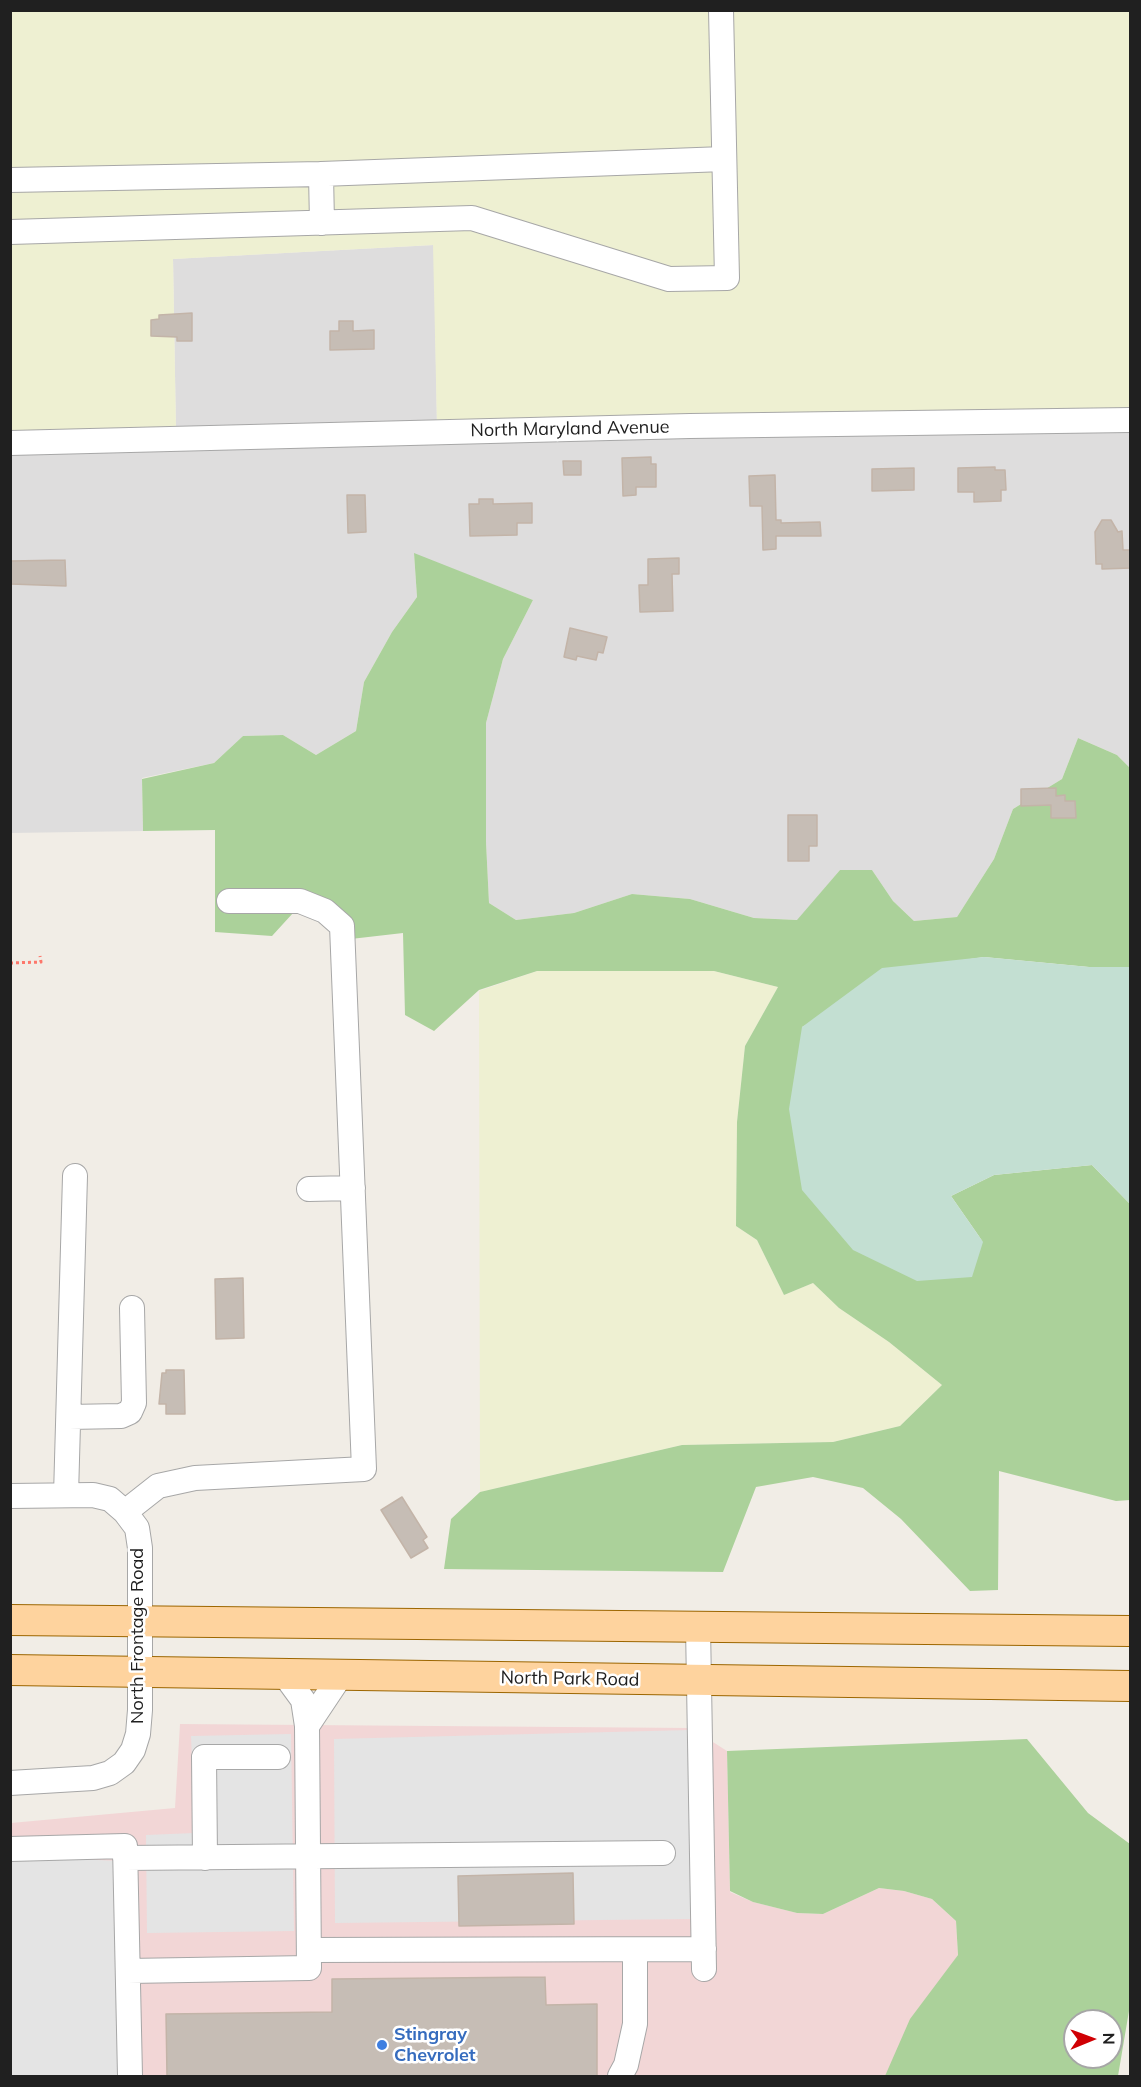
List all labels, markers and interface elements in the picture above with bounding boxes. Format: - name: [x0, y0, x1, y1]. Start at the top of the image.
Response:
- street label: North Maryland Avenue: [470, 416, 670, 442]
- street label: North Frontage Road: [127, 1548, 149, 1724]
- street label: North Park Road: [500, 1667, 640, 1691]
- north arrow: [1063, 2009, 1123, 2069]
- place label: Stingray Chevrolet: [394, 2024, 476, 2066]
- text: N: [1099, 2033, 1119, 2045]
- marker: Stingray Chevrolet: [375, 2038, 389, 2052]

